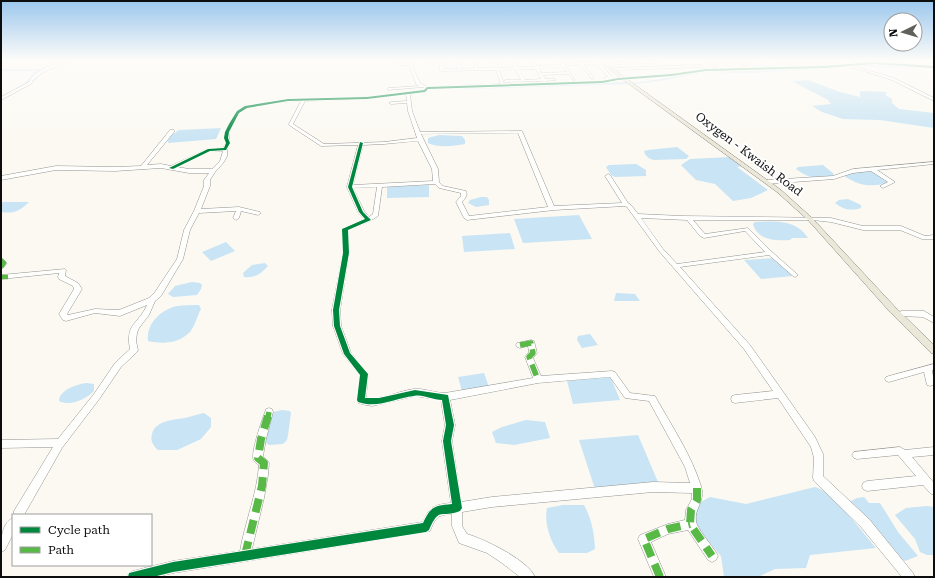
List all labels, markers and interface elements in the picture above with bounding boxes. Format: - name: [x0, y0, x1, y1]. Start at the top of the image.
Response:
- north arrow: [883, 12, 923, 52]
- text: N: [887, 28, 900, 38]
- street label: Oxygen - Kwaish Road: [693, 109, 805, 199]
- legend: [12, 514, 152, 566]
- text: Cycle path: [48, 523, 110, 537]
- text: Path: [48, 543, 74, 557]

